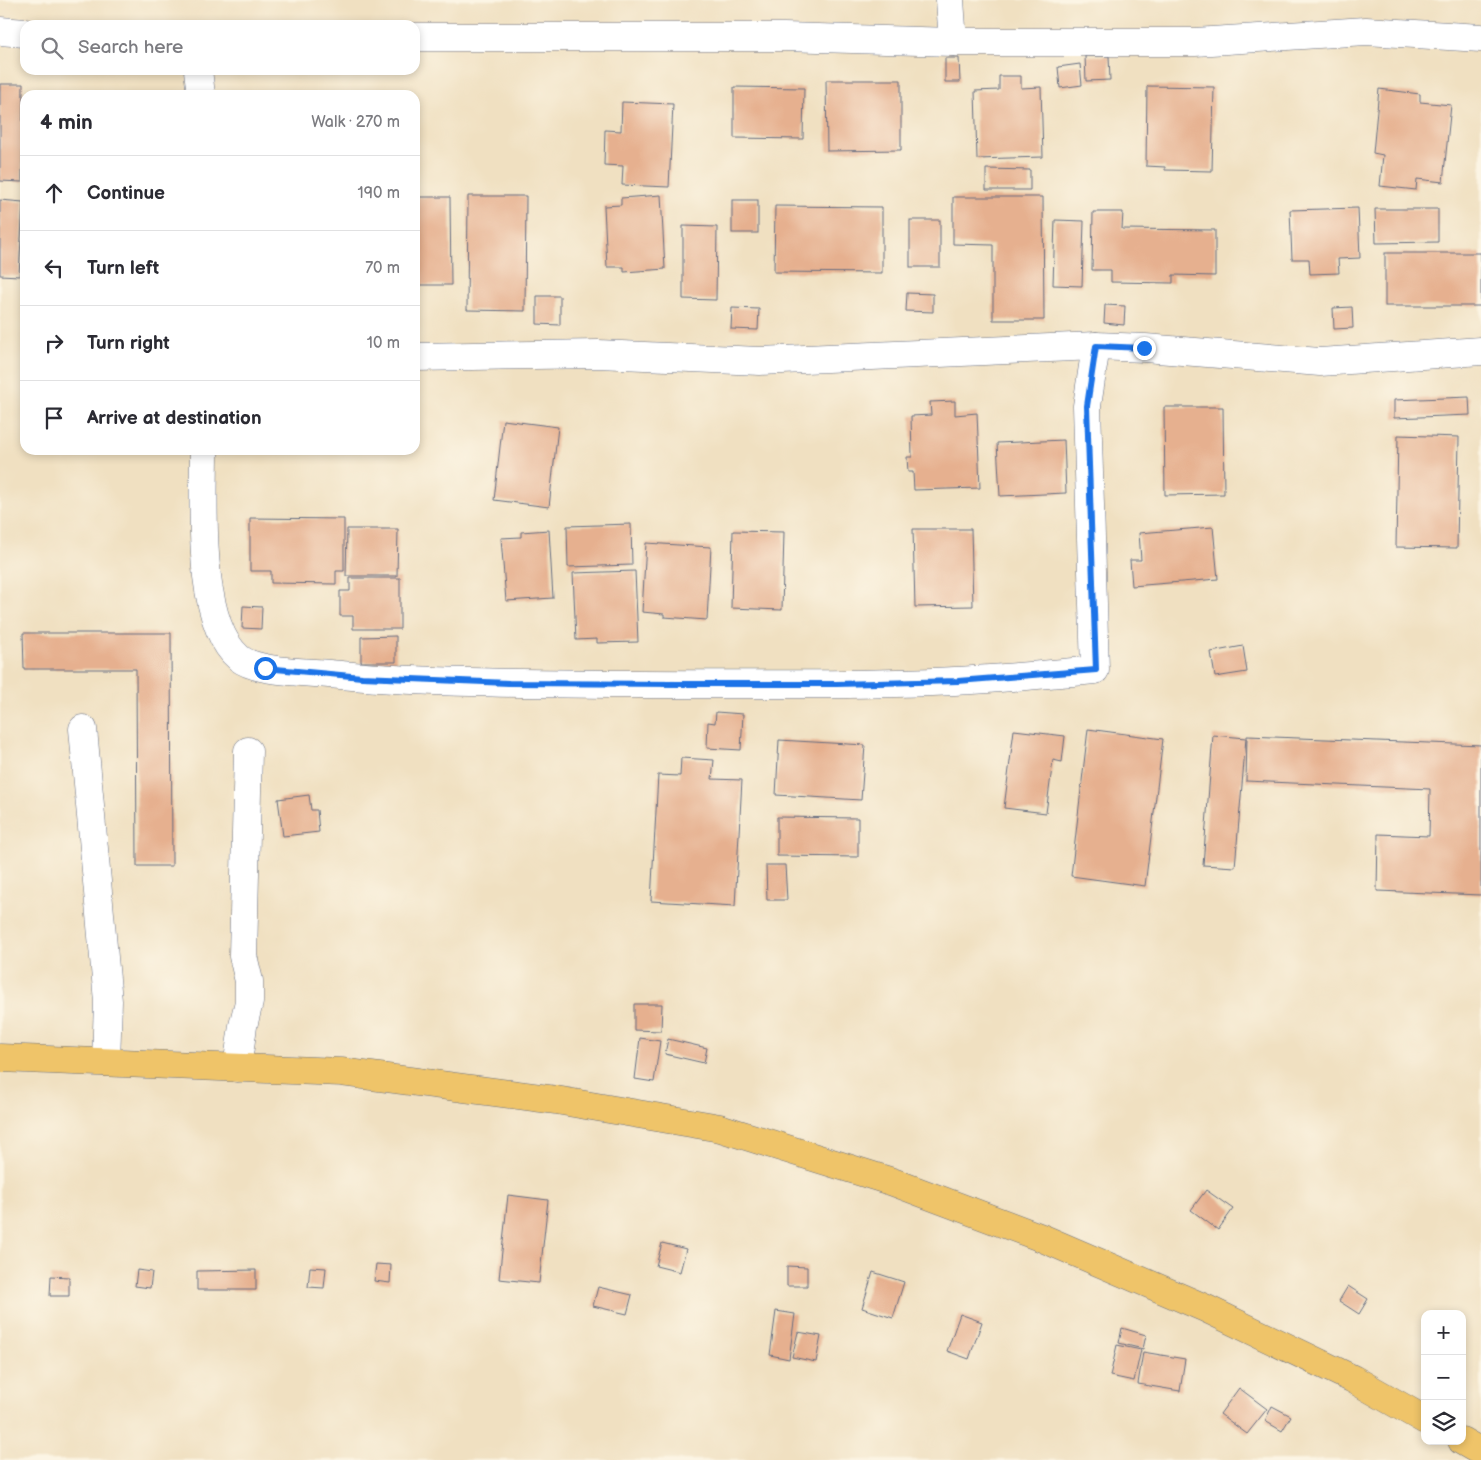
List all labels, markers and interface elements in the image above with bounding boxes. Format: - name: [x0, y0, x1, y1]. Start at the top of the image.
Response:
- search box: [20, 20, 420, 75]
- icon: search: [38, 34, 66, 62]
- text: Search here: [78, 36, 183, 59]
- text: 4 min: [40, 110, 93, 135]
- text: Walk · 270 m: [311, 113, 400, 132]
- icon: ahead: [40, 179, 68, 207]
- text: Continue: [87, 182, 165, 205]
- text: 190 m: [358, 184, 400, 203]
- icon: left: [40, 254, 68, 282]
- text: Turn left: [87, 257, 159, 280]
- text: 70 m: [365, 259, 400, 278]
- icon: right: [40, 329, 68, 357]
- text: Turn right: [87, 332, 170, 355]
- text: 10 m: [367, 334, 400, 353]
- route end: [1133, 337, 1156, 360]
- icon: arrive: [40, 404, 68, 432]
- text: Arrive at destination: [87, 407, 262, 430]
- route start: [254, 657, 277, 680]
- map controls: [1421, 1310, 1466, 1445]
- button: +: [1421, 1310, 1466, 1355]
- button: −: [1421, 1355, 1466, 1400]
- button: layers: [1421, 1400, 1466, 1445]

